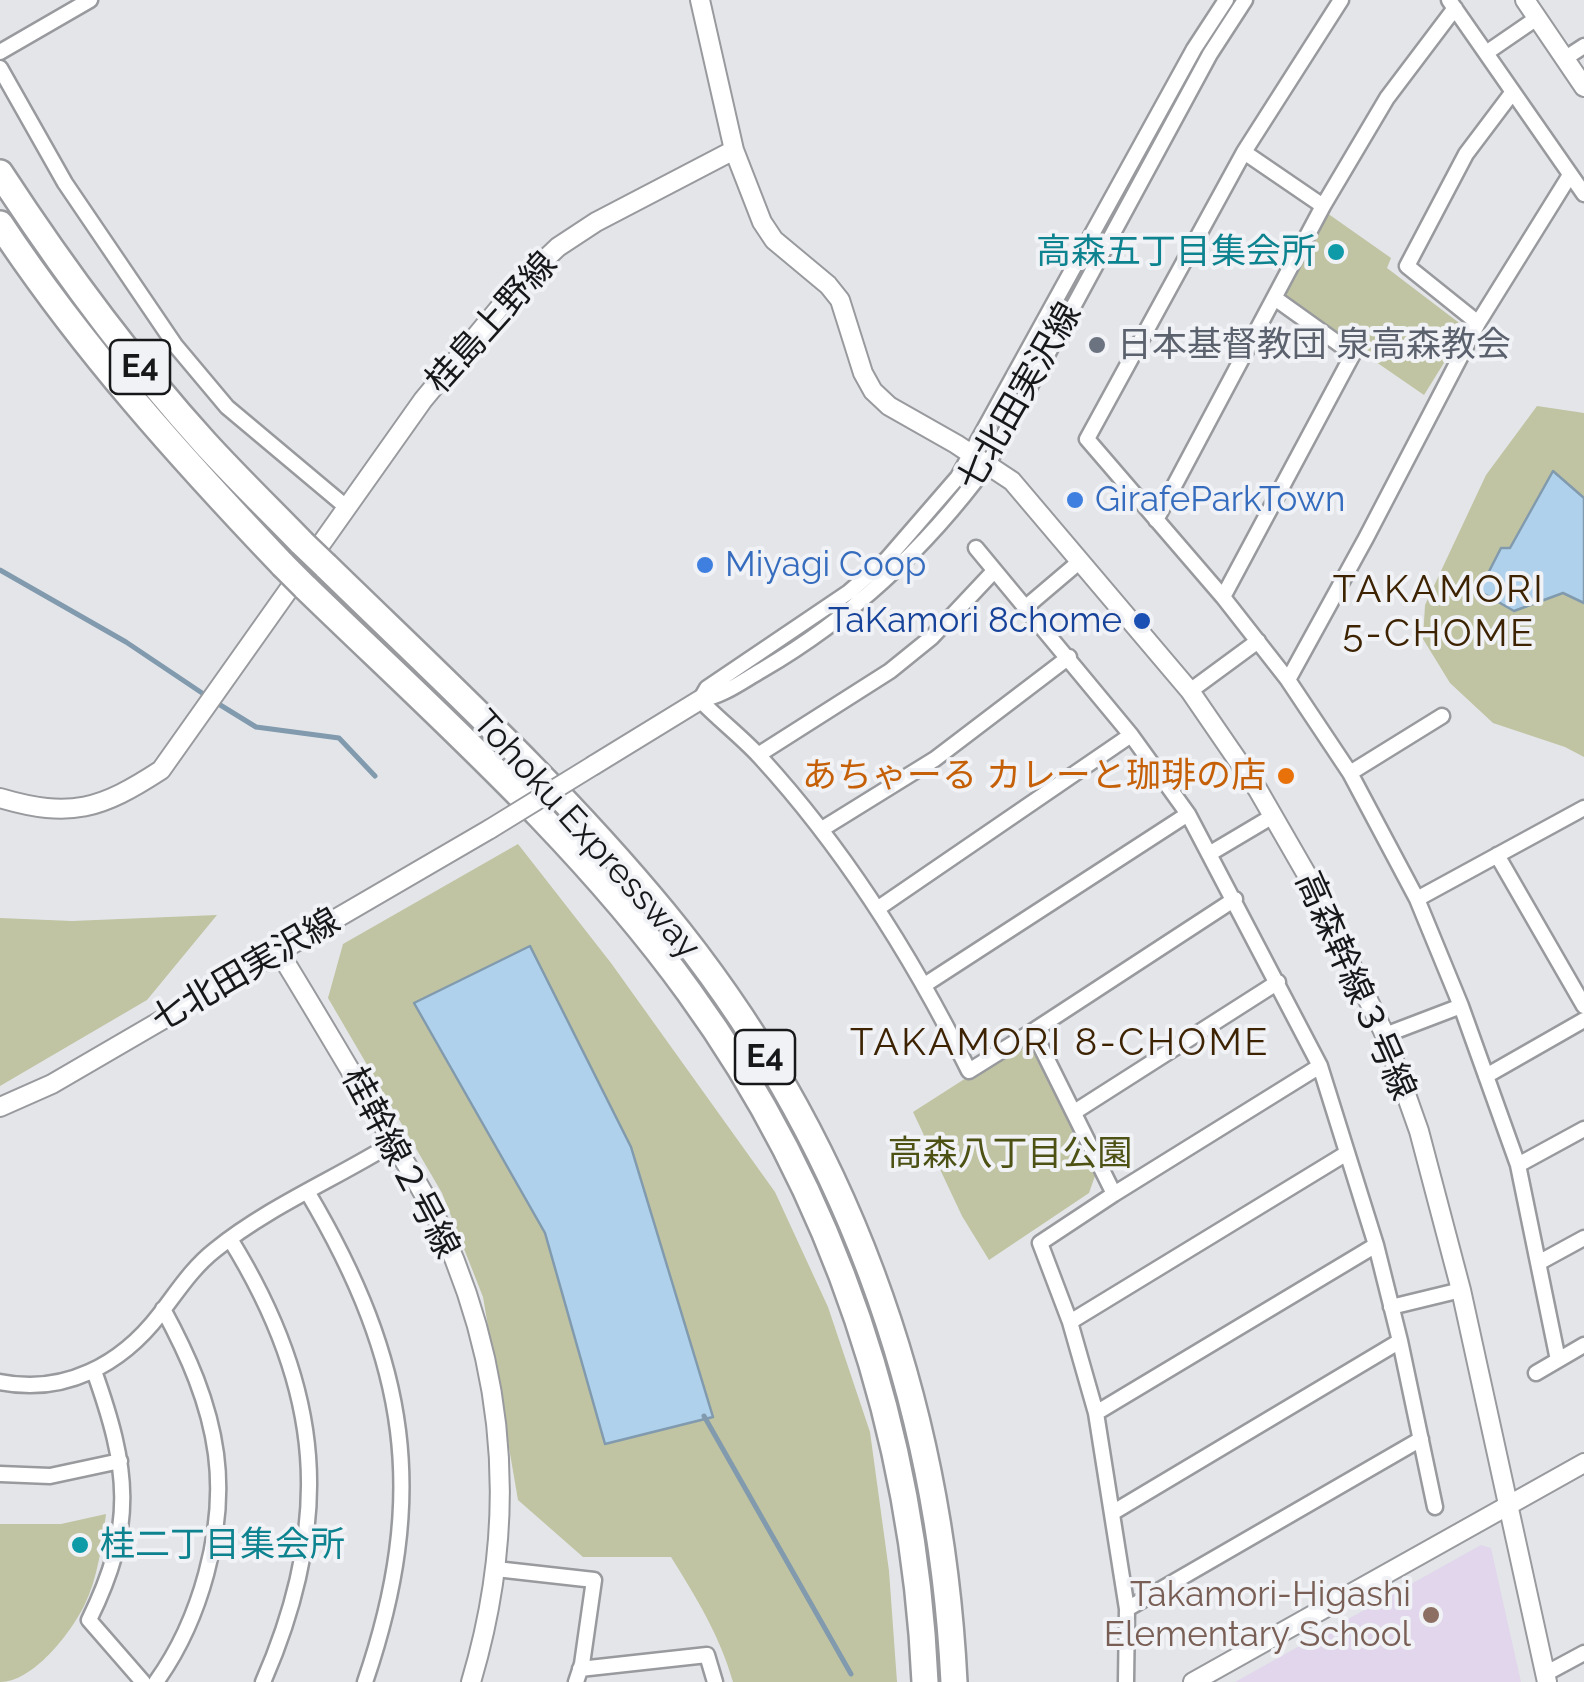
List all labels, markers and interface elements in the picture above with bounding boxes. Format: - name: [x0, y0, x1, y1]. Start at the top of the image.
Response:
- place label: 高森五丁目集会所: [1036, 231, 1316, 273]
- marker: 高森五丁目集会所: [1325, 241, 1347, 263]
- street label: 桂島上野線: [418, 244, 566, 402]
- street label: 七北田実沢線: [949, 296, 1091, 498]
- place label: 日本基督教団 泉高森教会: [1117, 324, 1511, 366]
- marker: 日本基督教団 泉高森教会: [1086, 334, 1108, 356]
- road number: E4: [110, 340, 170, 394]
- place label: GirafeParkTown: [1095, 479, 1345, 521]
- marker: GirafeParkTown: [1064, 489, 1086, 511]
- place label: Miyagi Coop: [725, 544, 926, 586]
- marker: Miyagi Coop: [694, 554, 716, 576]
- district label: TAKAMORI 5-CHOME: [1333, 568, 1545, 658]
- place label: TaKamori 8chome: [828, 600, 1122, 642]
- marker: TaKamori 8chome: [1131, 610, 1153, 632]
- street label: Tohoku Expressway: [463, 702, 709, 968]
- place label: あちゃーる カレーと珈琲の店: [802, 755, 1266, 797]
- marker: あちゃーる カレーと珈琲の店: [1275, 765, 1297, 787]
- street label: 高森幹線３号線: [1286, 866, 1424, 1106]
- street label: 七北田実沢線: [145, 900, 347, 1042]
- district label: TAKAMORI 8-CHOME: [850, 1021, 1270, 1067]
- road number: E4: [735, 1030, 795, 1084]
- street label: 桂幹線２号線: [332, 1060, 468, 1266]
- park label: 高森八丁目公園: [888, 1133, 1132, 1175]
- place label: 桂二丁目集会所: [100, 1524, 345, 1566]
- marker: 桂二丁目集会所: [69, 1534, 91, 1556]
- place label: Takamori-Higashi Elementary School: [1104, 1574, 1411, 1656]
- marker: Takamori-Higashi Elementary School: [1420, 1604, 1442, 1626]

